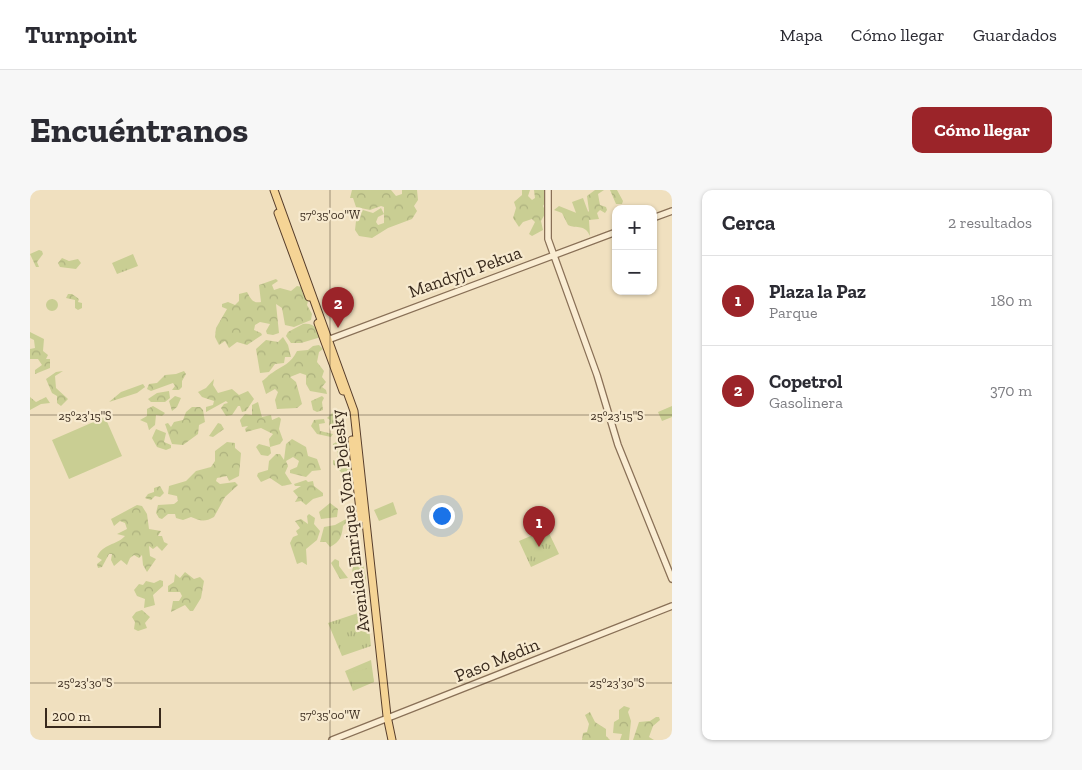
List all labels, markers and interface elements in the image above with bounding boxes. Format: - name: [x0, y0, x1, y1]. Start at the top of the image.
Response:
- text: Turnpoint: [25, 20, 137, 49]
- text: Mapa: [780, 24, 823, 46]
- text: Cómo llegar: [851, 24, 945, 46]
- text: Guardados: [973, 24, 1057, 46]
- button: Cómo llegar: [912, 107, 1052, 153]
- text: Encuéntranos: [30, 109, 248, 151]
- map controls: [612, 205, 657, 295]
- button: +: [612, 205, 657, 250]
- text: 57°35'00"W: [300, 208, 361, 222]
- text: Cerca: [722, 210, 775, 235]
- text: 2 resultados: [948, 213, 1032, 232]
- street label: Mandyju Pekua: [405, 241, 525, 303]
- button: −: [612, 250, 657, 295]
- text: Plaza la Paz: [769, 280, 866, 303]
- pin: 2: [322, 287, 354, 328]
- text: 1: [735, 291, 741, 310]
- text: 180 m: [991, 291, 1032, 310]
- text: Parque: [769, 303, 818, 322]
- text: Copetrol: [769, 370, 843, 393]
- text: 2: [734, 381, 742, 400]
- text: 370 m: [990, 381, 1032, 400]
- text: Gasolinera: [769, 393, 843, 412]
- street label: Avenida Enrique Von Polesky: [325, 408, 375, 634]
- text: 25°23'15"S: [58, 409, 112, 423]
- text: 25°23'15"S: [590, 409, 644, 423]
- your location: [429, 503, 455, 529]
- pin: 1: [523, 506, 555, 547]
- street label: Paso Medin: [451, 633, 543, 687]
- text: 25°23'30"S: [57, 676, 113, 690]
- text: 25°23'30"S: [589, 676, 645, 690]
- scale bar: [45, 705, 161, 728]
- text: 200 m: [52, 708, 91, 725]
- text: 57°35'00"W: [300, 708, 361, 722]

